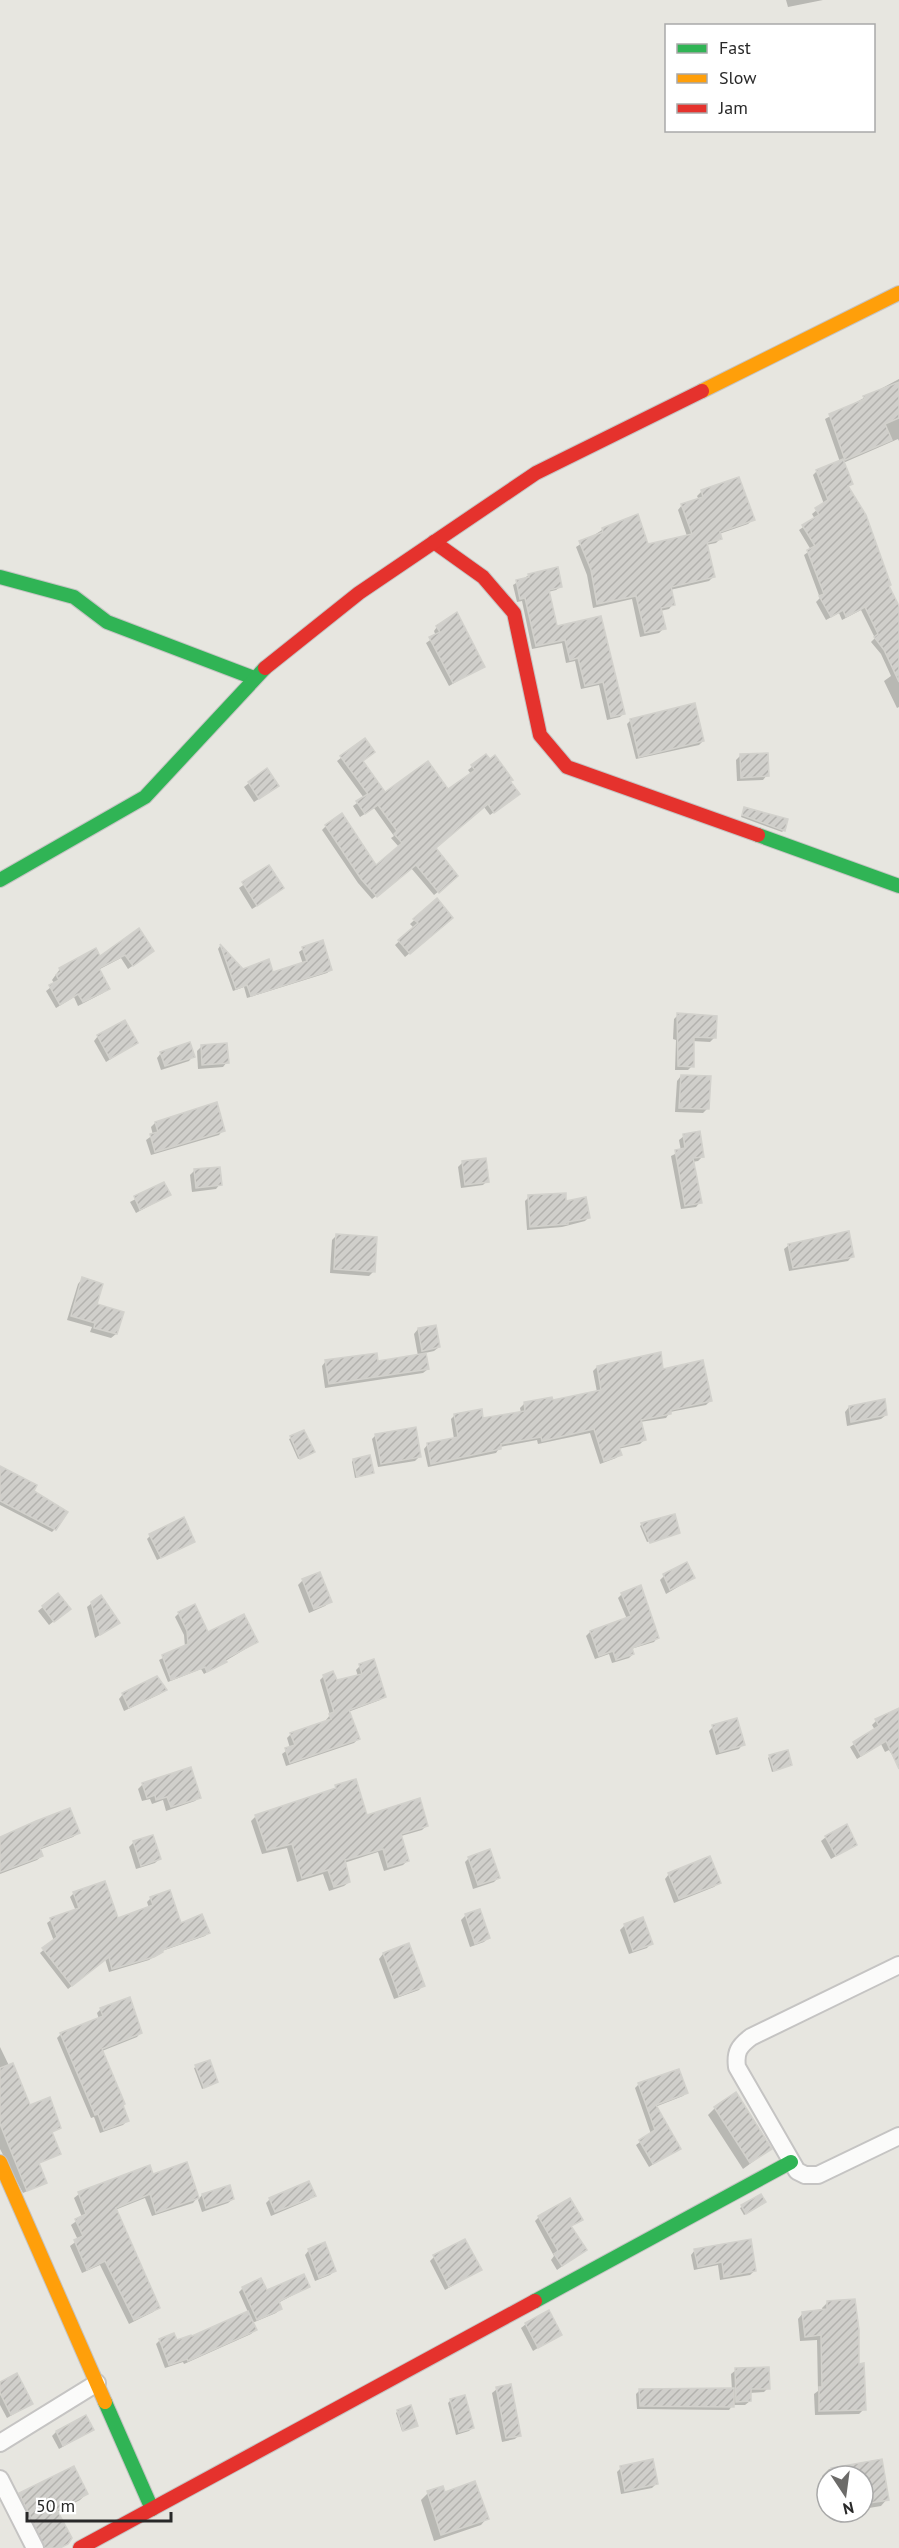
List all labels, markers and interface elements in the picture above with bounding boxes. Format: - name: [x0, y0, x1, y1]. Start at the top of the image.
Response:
- legend: [665, 24, 875, 132]
- text: Fast: [719, 36, 751, 59]
- text: Slow: [719, 66, 757, 89]
- text: Jam: [718, 96, 748, 119]
- north arrow: [815, 2464, 875, 2524]
- scale bar: [27, 2485, 171, 2523]
- text: 50 m: [36, 2494, 75, 2517]
- text: N: [841, 2498, 856, 2520]

